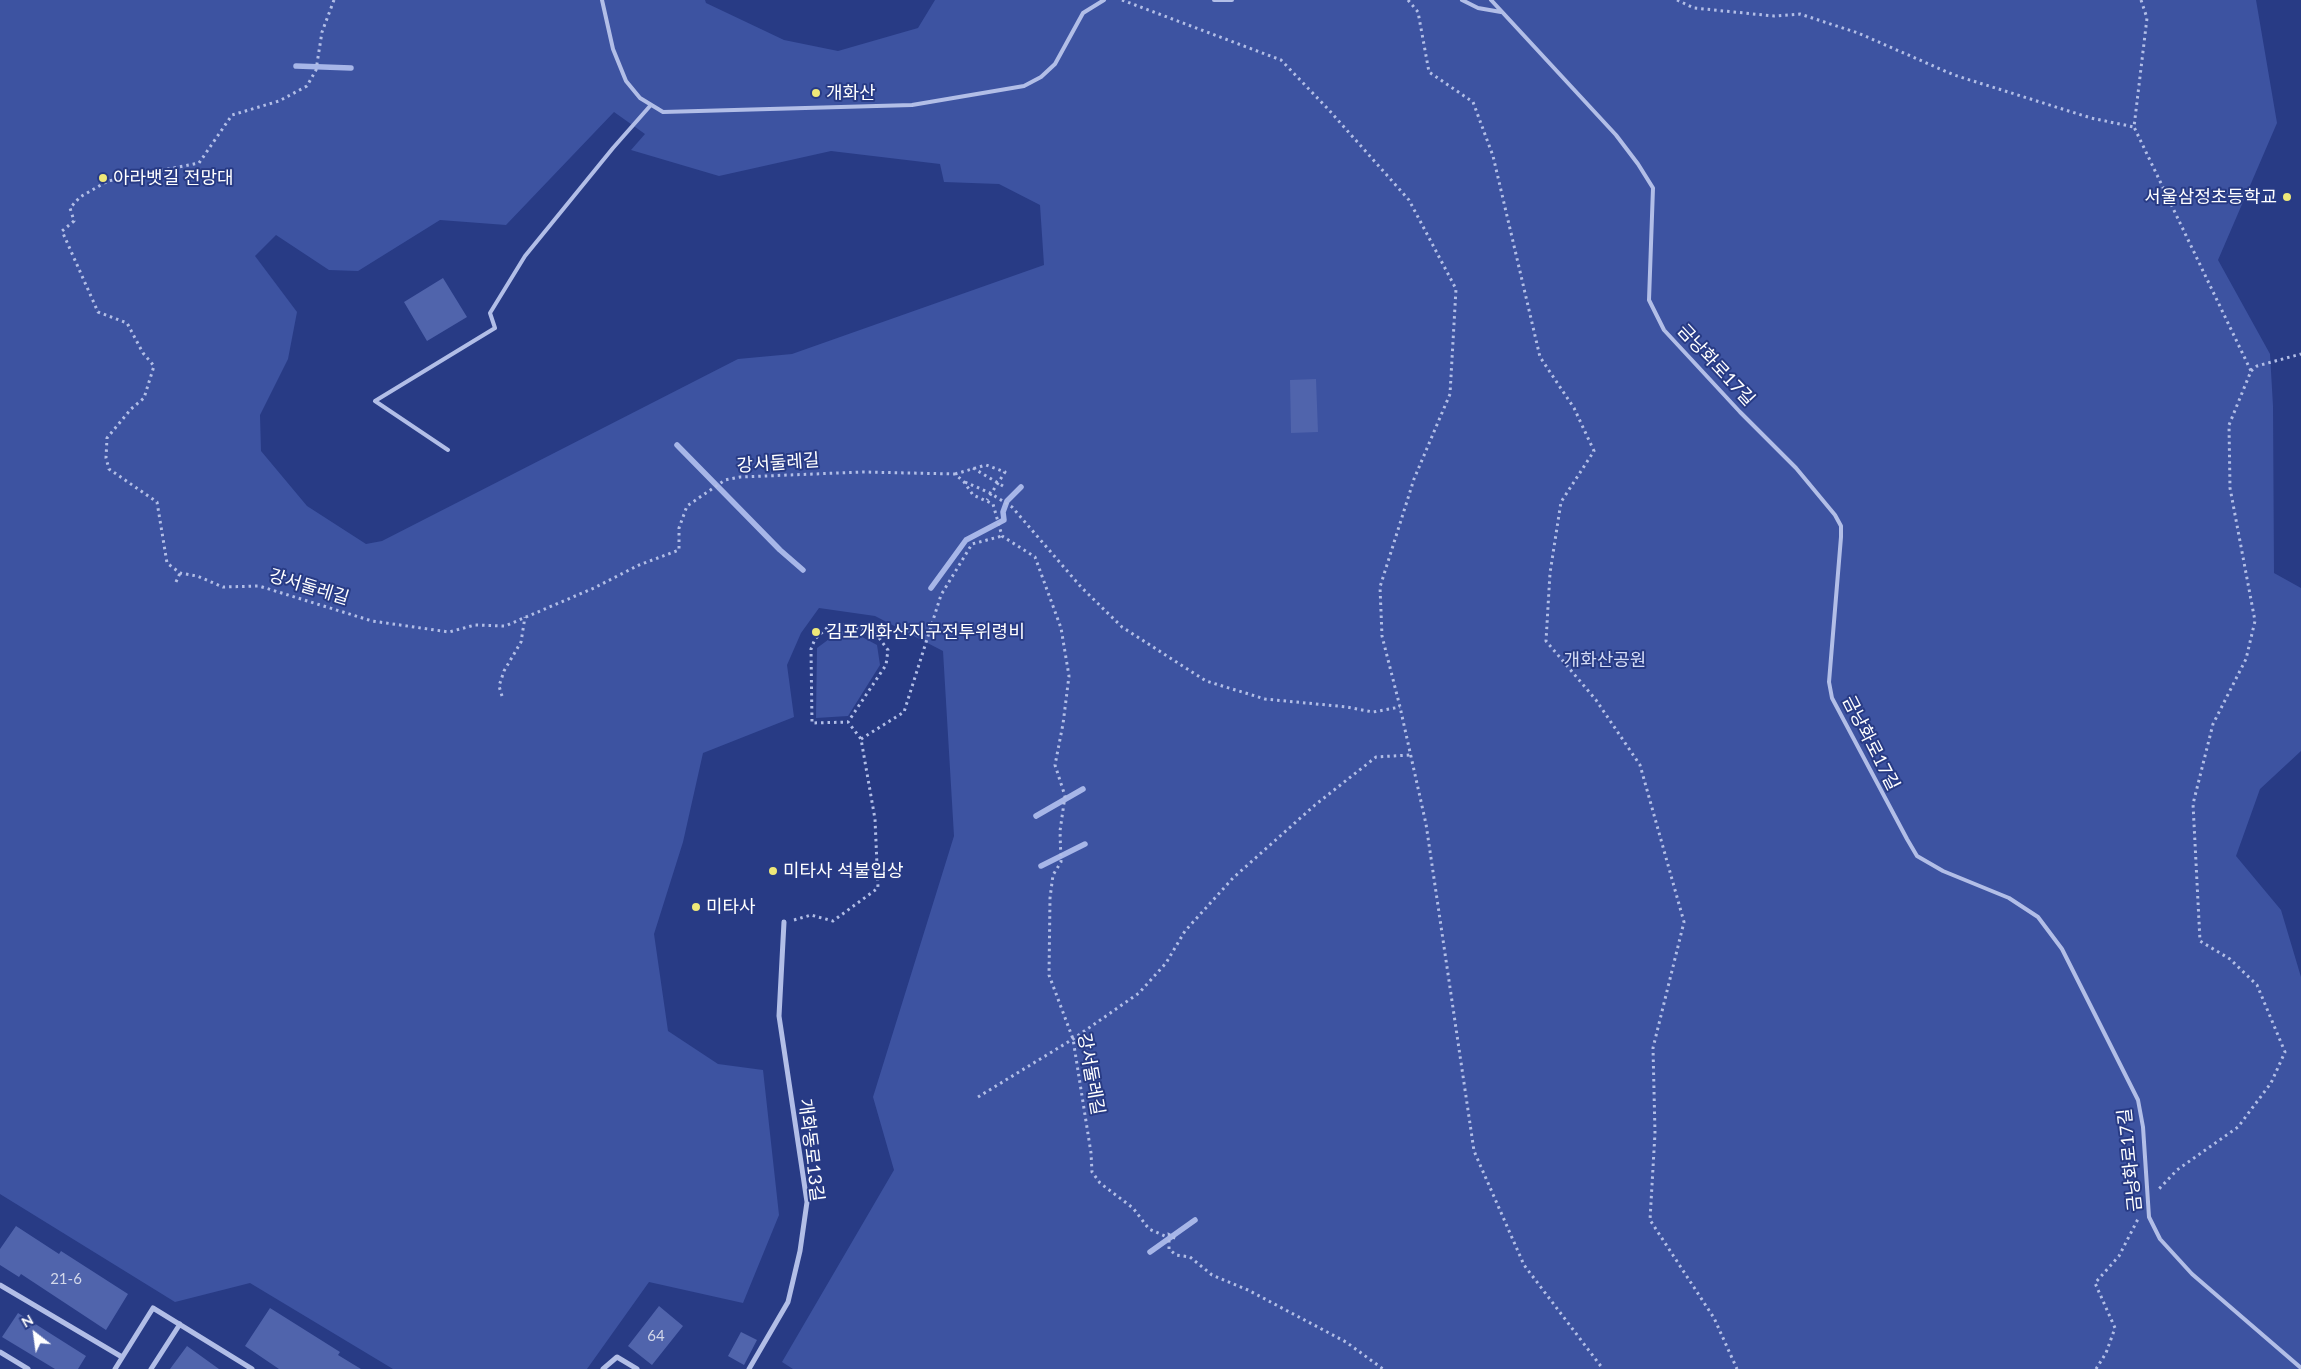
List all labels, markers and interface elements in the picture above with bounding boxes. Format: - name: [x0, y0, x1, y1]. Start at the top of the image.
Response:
- place label: 개화산: [826, 82, 876, 104]
- marker: 개화산: [810, 87, 822, 99]
- place label: 아라뱃길 전망대: [113, 167, 234, 189]
- marker: 아라뱃길 전망대: [97, 172, 109, 184]
- place label: 서울삼정초등학교: [2145, 186, 2277, 208]
- marker: 서울삼정초등학교: [2281, 191, 2293, 203]
- street label: 금낭화로17길: [1673, 320, 1759, 410]
- street label: 강서둘레길: [736, 449, 820, 477]
- street label: 강서둘레길: [266, 565, 352, 609]
- place label: 김포개화산지구전투위령비: [826, 621, 1025, 643]
- marker: 김포개화산지구전투위령비: [810, 626, 822, 638]
- park label: 개화산공원: [1564, 649, 1646, 671]
- street label: 금낭화로17길: [1838, 692, 1904, 794]
- place label: 미타사 석불입상: [783, 860, 904, 882]
- marker: 미타사 석불입상: [767, 865, 779, 877]
- place label: 미타사: [706, 896, 756, 918]
- marker: 미타사: [690, 901, 702, 913]
- street label: 강서둘레길: [1073, 1031, 1109, 1117]
- street label: 개화동로13길: [794, 1097, 828, 1203]
- street label: 금낭화로17길: [2114, 1107, 2146, 1213]
- house number: 21-6: [50, 1270, 82, 1288]
- north arrow: [10, 1309, 60, 1359]
- text: N: [18, 1311, 36, 1331]
- house number: 64: [647, 1327, 665, 1345]

